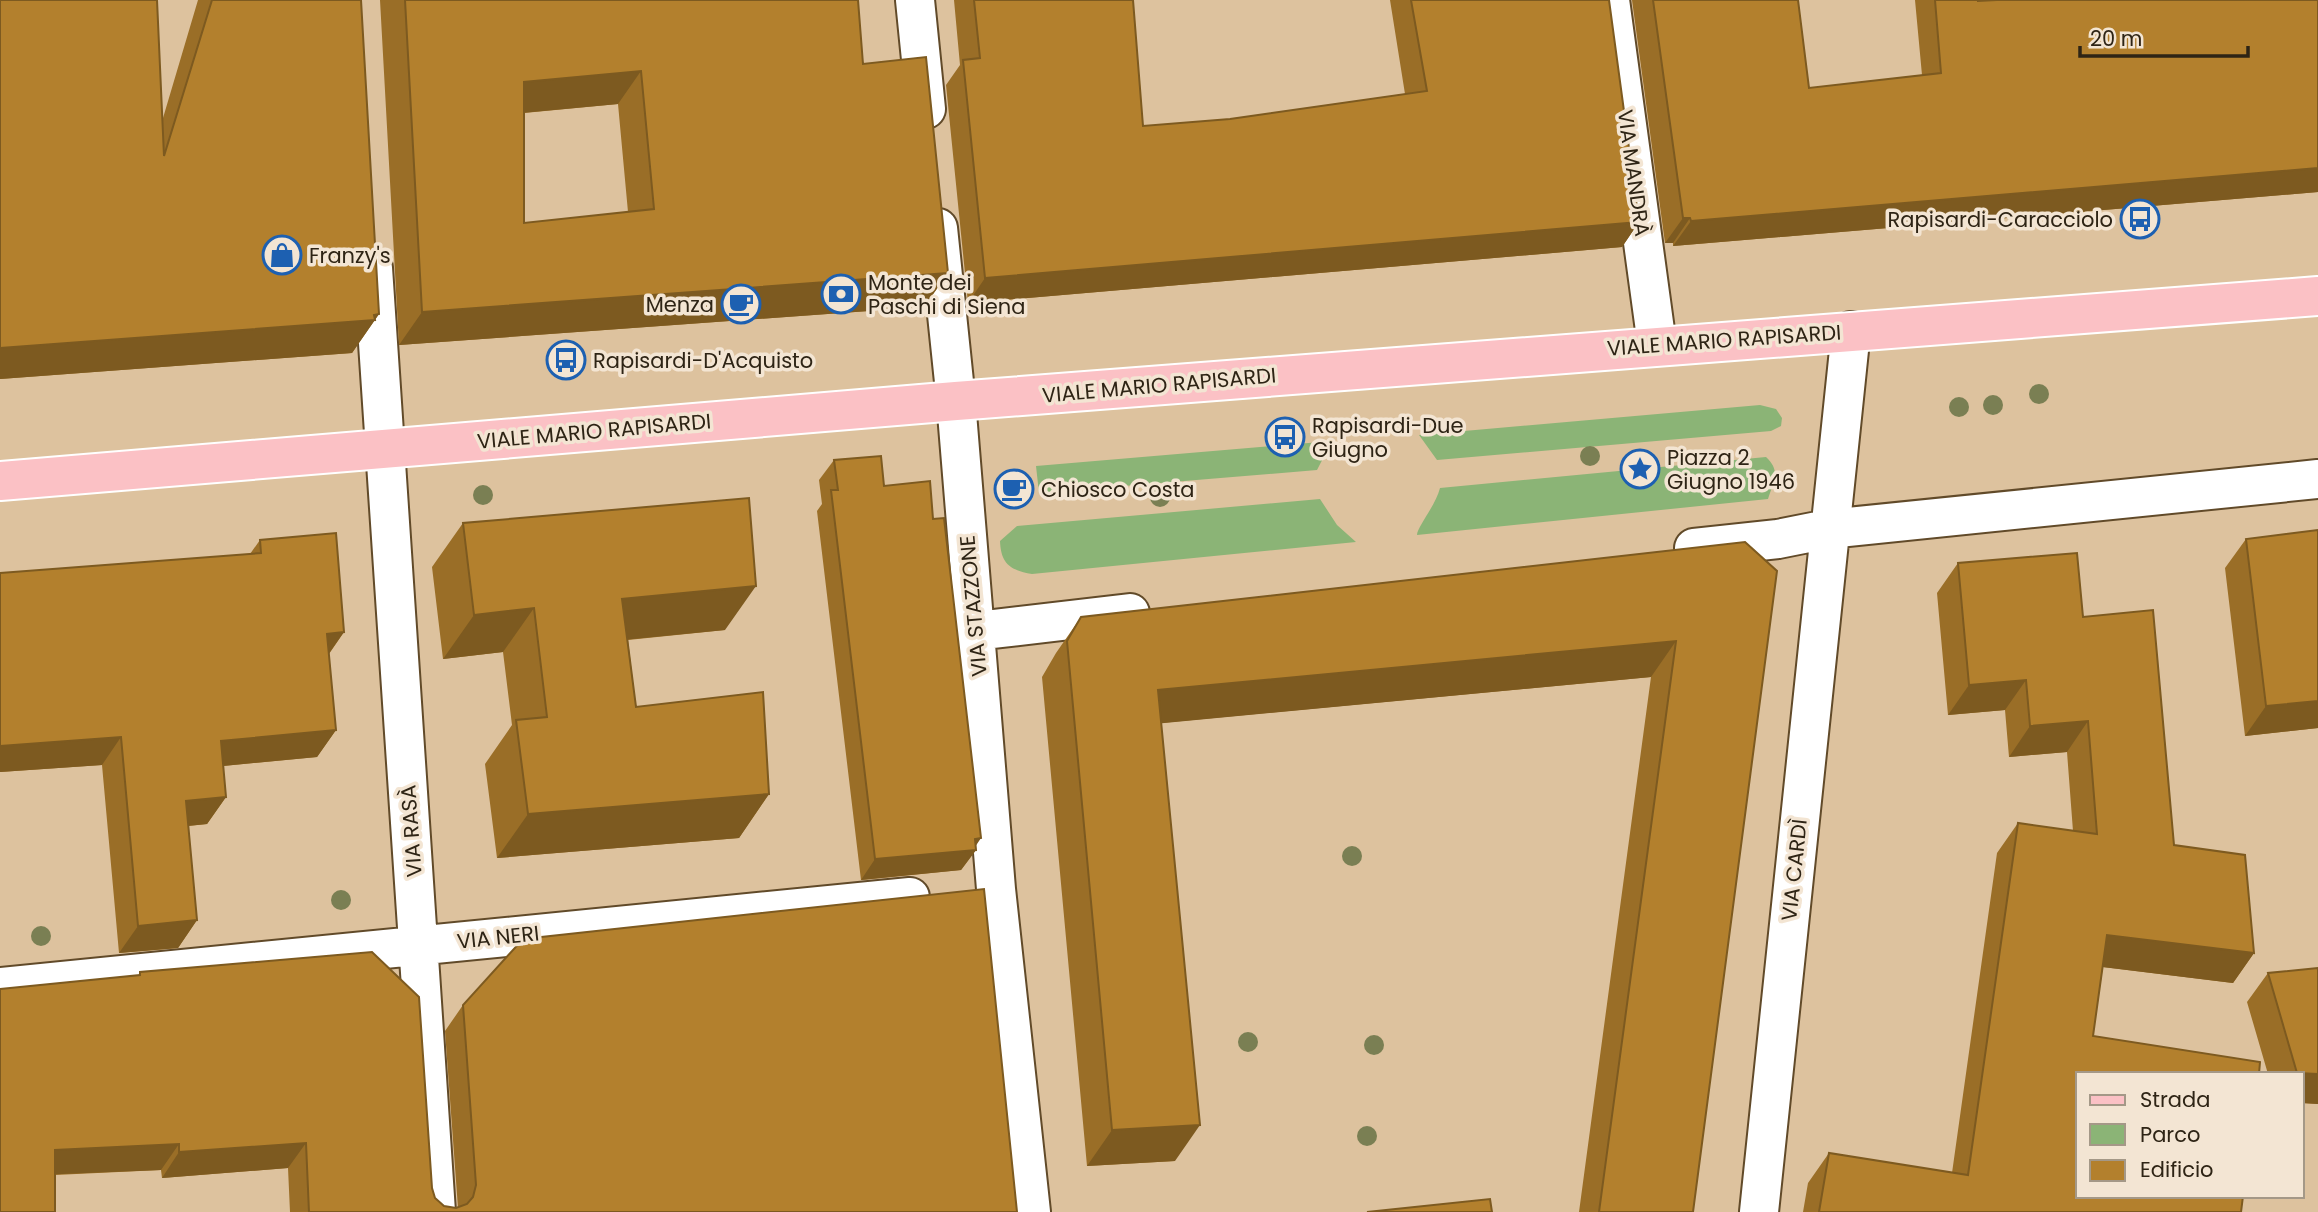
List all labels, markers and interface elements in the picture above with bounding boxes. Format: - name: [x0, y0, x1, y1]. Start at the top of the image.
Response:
- scale bar: [2080, 14, 2248, 58]
- text: 20 m: [2090, 24, 2143, 53]
- street label: VIA MANDRÀ: [1611, 108, 1657, 238]
- bus stop icon: Rapisardi-Caracciolo: [2119, 198, 2161, 240]
- place label: Rapisardi-Caracciolo: [1888, 205, 2113, 234]
- shop icon: Franzy's: [261, 234, 303, 276]
- place label: Franzy's: [309, 241, 391, 270]
- place label: Monte dei Paschi di Siena: [868, 268, 1025, 321]
- bank icon: Monte dei Paschi di Siena: [820, 273, 862, 315]
- cafe icon: Menza: [720, 283, 762, 325]
- place label: Menza: [646, 290, 714, 319]
- street label: VIALE MARIO RAPISARDI: [1606, 317, 1842, 363]
- bus stop icon: Rapisardi-D'Acquisto: [545, 339, 587, 381]
- place label: Rapisardi-D'Acquisto: [593, 346, 813, 375]
- street label: VIALE MARIO RAPISARDI: [1041, 360, 1277, 410]
- street label: VIALE MARIO RAPISARDI: [476, 406, 712, 456]
- place label: Rapisardi-Due Giugno: [1312, 411, 1464, 464]
- bus stop icon: Rapisardi-Due Giugno: [1264, 416, 1306, 458]
- place label: Piazza 2 Giugno 1946: [1667, 443, 1795, 496]
- place icon: Piazza 2 Giugno 1946: [1619, 448, 1661, 490]
- cafe icon: Chiosco Costa: [993, 468, 1035, 510]
- place label: Chiosco Costa: [1041, 475, 1194, 504]
- street label: VIA STAZZONE: [952, 534, 994, 678]
- street label: VIA RASÀ: [393, 784, 429, 878]
- street label: VIA CARDÌ: [1774, 818, 1814, 922]
- street label: VIA NERI: [455, 918, 541, 956]
- legend: [2076, 1072, 2304, 1198]
- text: Strada: [2140, 1085, 2210, 1114]
- text: Parco: [2140, 1120, 2200, 1149]
- text: Edificio: [2140, 1155, 2214, 1184]

